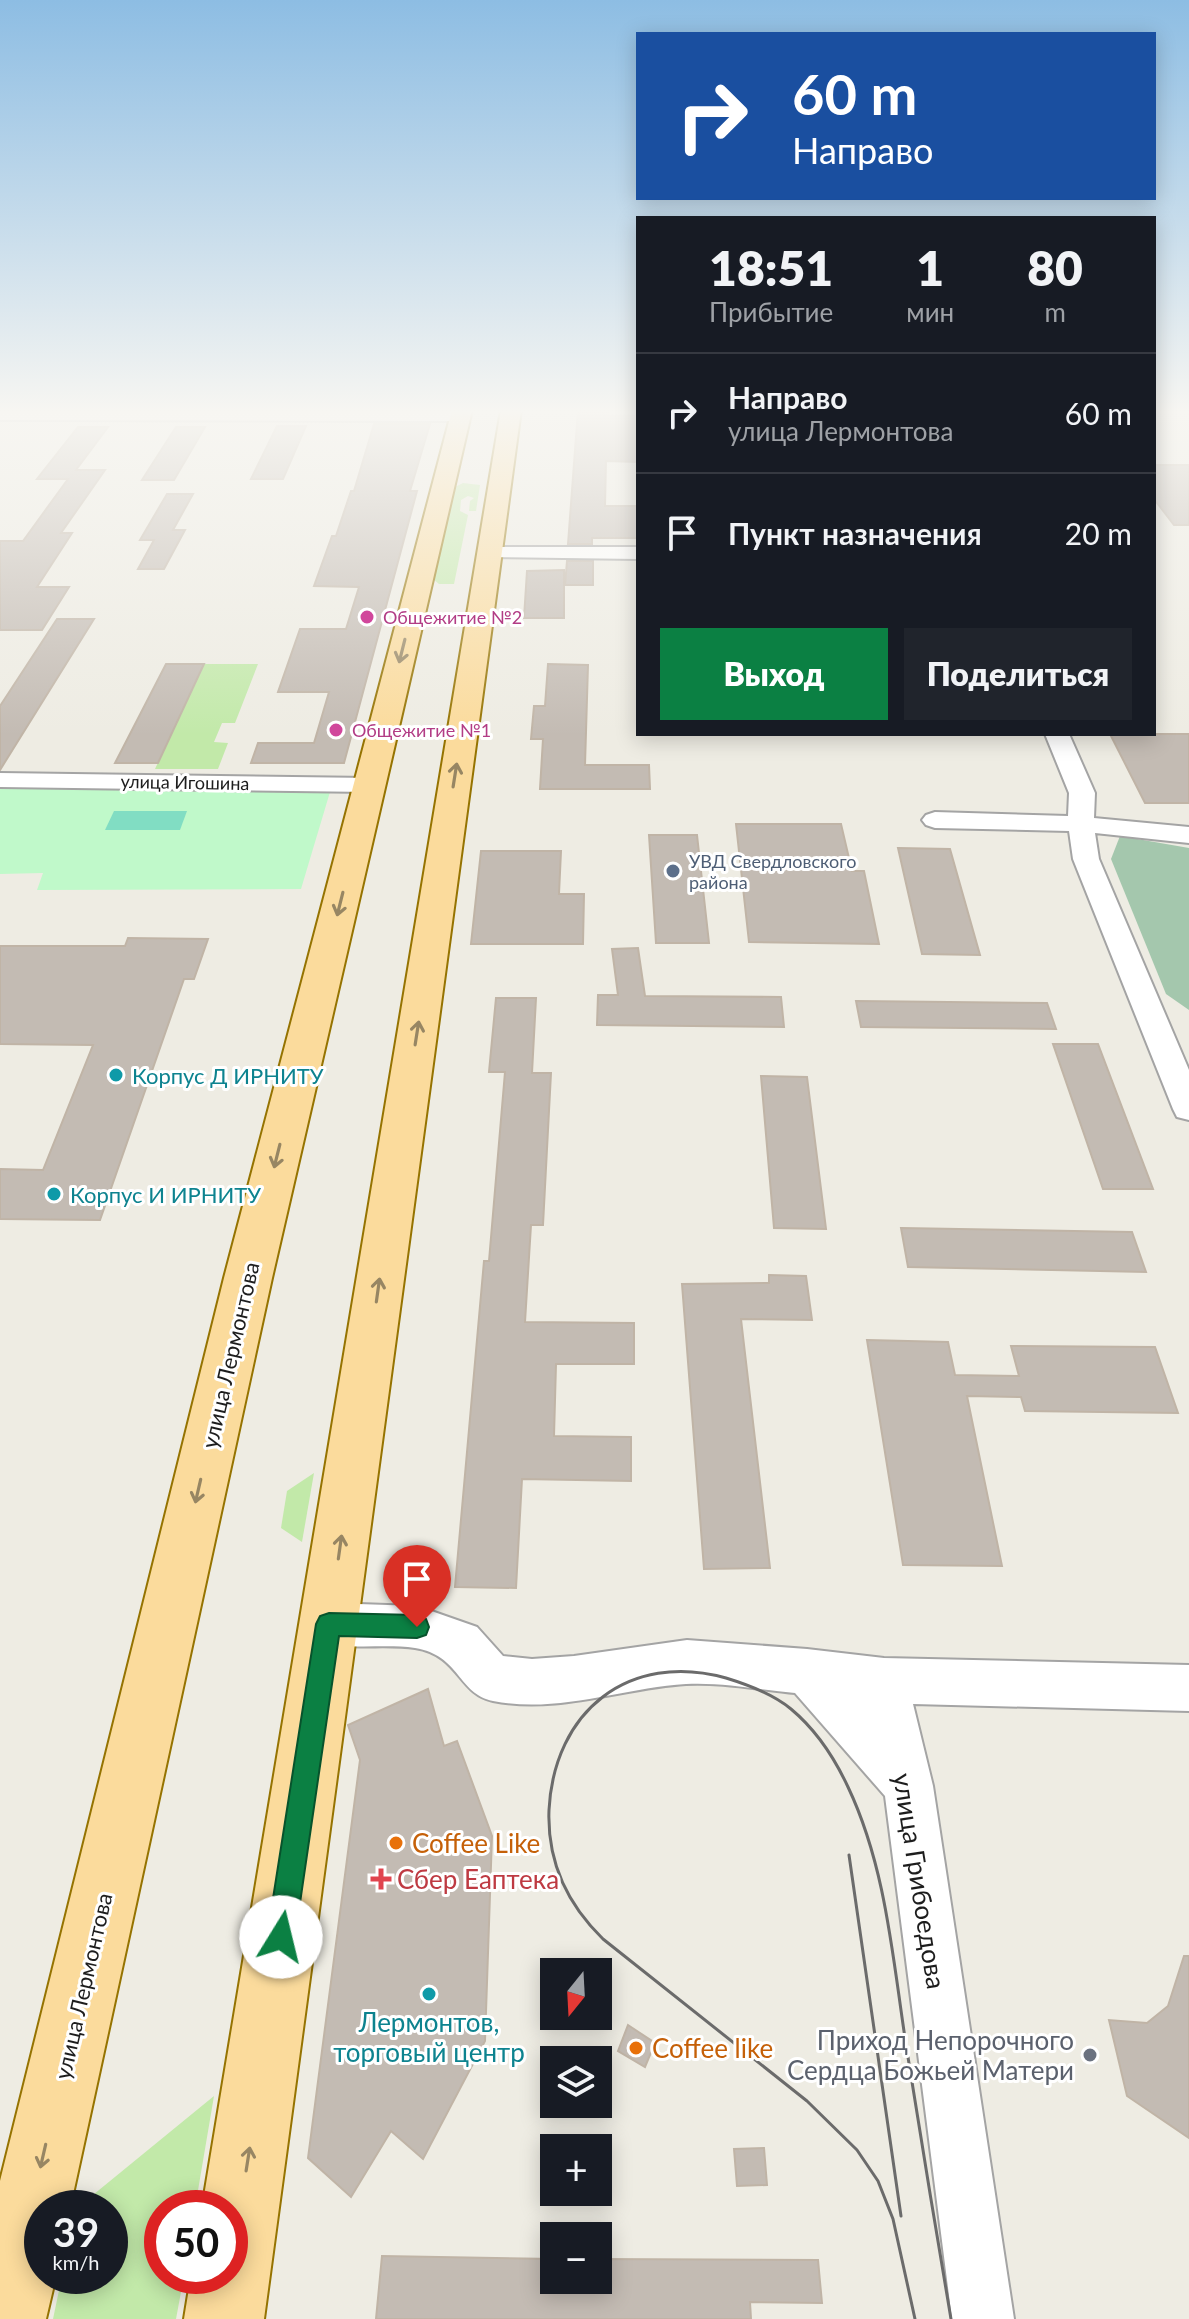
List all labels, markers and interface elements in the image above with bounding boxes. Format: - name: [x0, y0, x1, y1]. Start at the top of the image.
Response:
- text: 60 m: [792, 60, 917, 127]
- icon: right: [660, 64, 764, 168]
- text: Направо: [792, 128, 933, 172]
- text: 18:51: [709, 239, 833, 296]
- text: 1: [916, 239, 944, 296]
- text: 80: [1027, 239, 1083, 296]
- text: Прибытие: [709, 296, 833, 328]
- text: мин: [906, 296, 954, 328]
- text: m: [1044, 296, 1066, 328]
- text: Направо: [728, 379, 848, 415]
- icon: right: [660, 391, 704, 435]
- text: 60 m: [1065, 395, 1132, 431]
- text: улица Лермонтова: [728, 415, 953, 447]
- icon: arrive: [660, 511, 704, 555]
- text: Пункт назначения: [728, 515, 982, 551]
- text: 20 m: [1065, 515, 1132, 551]
- place label: Общежитие №2: [383, 606, 522, 628]
- marker: Общежитие №2: [358, 608, 376, 626]
- button: Выход: [660, 628, 888, 720]
- button: Поделиться: [904, 628, 1132, 720]
- one-way arrow: [394, 638, 409, 664]
- place label: Общежитие №1: [352, 719, 491, 741]
- marker: Общежитие №1: [327, 721, 345, 739]
- one-way arrow: [448, 763, 463, 789]
- street label: улица Игошина: [120, 770, 250, 794]
- place label: УВД Свердловского района: [689, 850, 856, 893]
- marker: УВД Свердловского района: [664, 862, 682, 880]
- one-way arrow: [331, 890, 346, 916]
- one-way arrow: [410, 1020, 425, 1046]
- place label: Корпус Д ИРНИТУ: [132, 1062, 324, 1089]
- marker: Корпус Д ИРНИТУ: [107, 1066, 125, 1084]
- one-way arrow: [269, 1143, 284, 1168]
- place label: Корпус И ИРНИТУ: [70, 1181, 261, 1208]
- marker: Корпус И ИРНИТУ: [45, 1185, 63, 1203]
- street label: улица Лермонтова: [195, 1259, 265, 1451]
- one-way arrow: [371, 1278, 386, 1303]
- one-way arrow: [190, 1478, 205, 1503]
- one-way arrow: [333, 1535, 348, 1560]
- pin: [383, 1545, 451, 1627]
- icon: arrive: [395, 1557, 439, 1601]
- street label: улица Грибоедова: [887, 1771, 953, 1991]
- place label: Coffee Like: [412, 1827, 540, 1859]
- marker: Coffee Like: [387, 1834, 405, 1852]
- place label: Сбер Еаптека: [397, 1863, 559, 1895]
- marker: Сбер Еаптека: [372, 1870, 390, 1888]
- street label: улица Лермонтова: [48, 1890, 118, 2082]
- position arrow: [239, 1895, 323, 1979]
- north arrow: [540, 1958, 612, 2030]
- map controls: [540, 1958, 612, 2294]
- marker: Лермонтов, торговый центр: [420, 1985, 438, 2003]
- place label: Лермонтов, торговый центр: [333, 2006, 525, 2068]
- place label: Приход Непорочного Сердца Божьей Матери: [787, 2024, 1074, 2086]
- place label: Coffee like: [652, 2032, 773, 2064]
- marker: Coffee like: [627, 2039, 645, 2057]
- button: layers: [540, 2046, 612, 2118]
- marker: Приход Непорочного Сердца Божьей Матери: [1081, 2046, 1099, 2064]
- button: +: [540, 2134, 612, 2206]
- one-way arrow: [35, 2143, 50, 2169]
- one-way arrow: [241, 2147, 256, 2172]
- speed limit sign: 50: [144, 2190, 248, 2294]
- text: 39: [53, 2208, 99, 2256]
- button: −: [540, 2222, 612, 2294]
- text: km/h: [53, 2250, 99, 2274]

